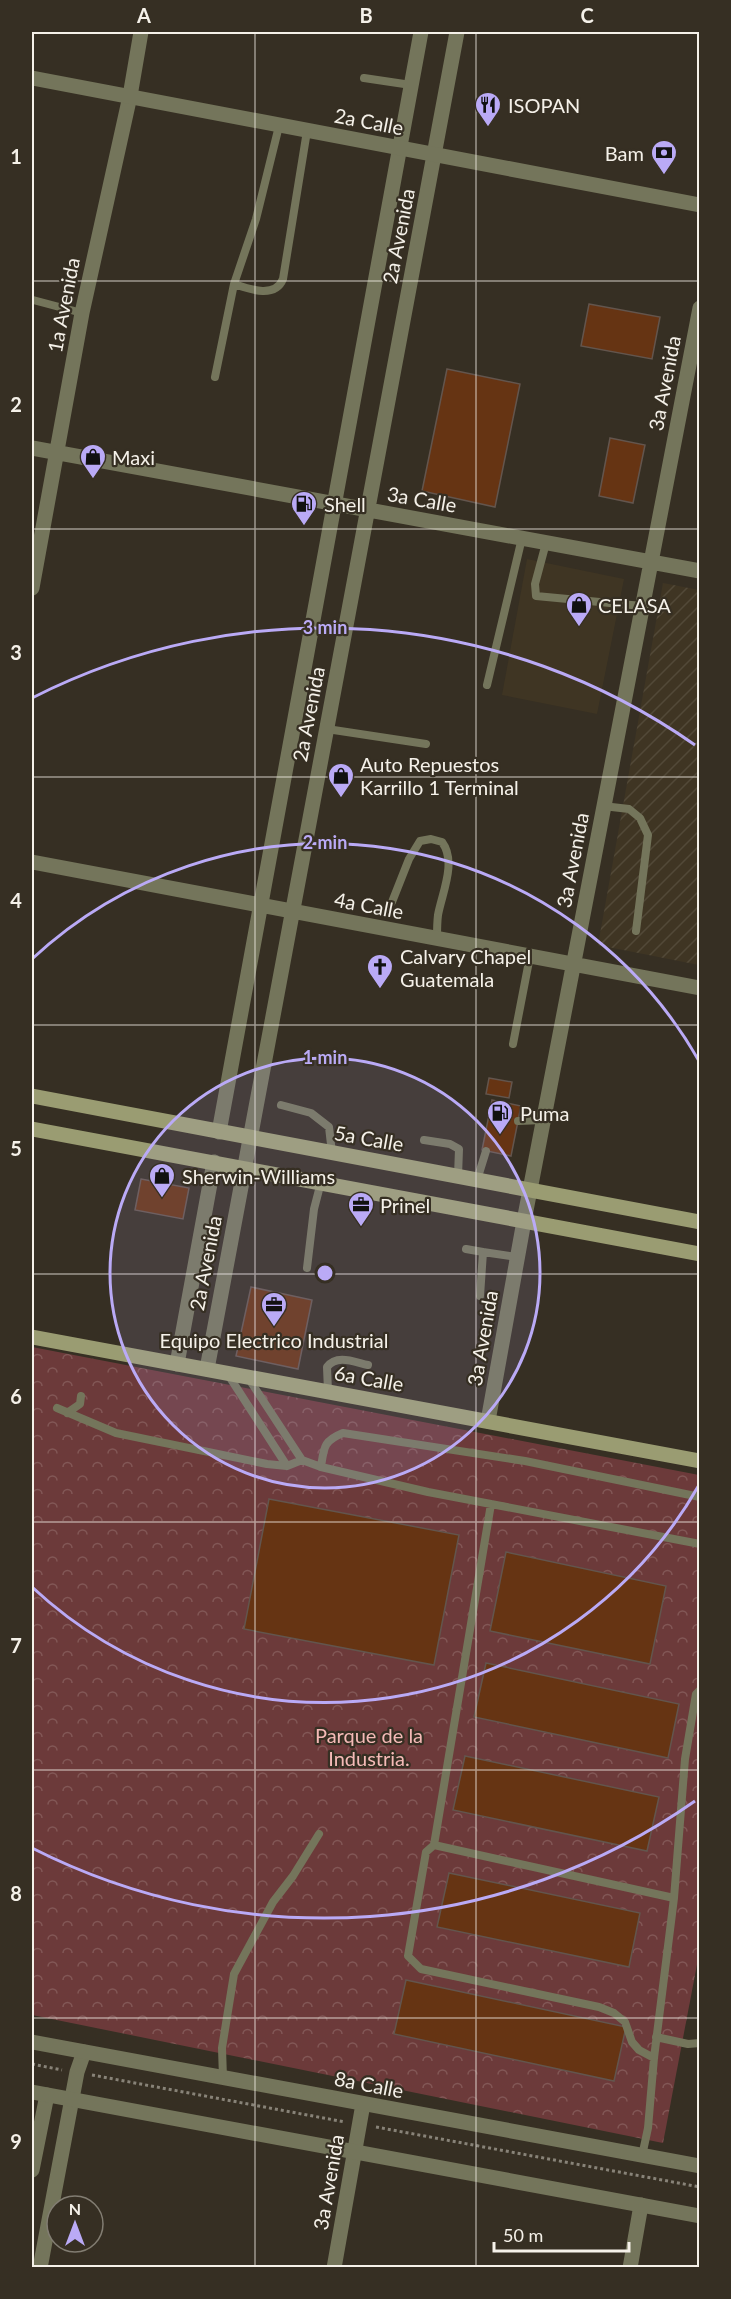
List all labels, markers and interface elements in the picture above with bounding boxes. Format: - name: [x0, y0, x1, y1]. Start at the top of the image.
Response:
- text: A: [136, 3, 151, 27]
- text: B: [359, 3, 373, 27]
- text: C: [580, 3, 594, 27]
- restaurant icon: ISOPAN: [473, 90, 503, 128]
- place label: ISOPAN: [508, 93, 580, 117]
- street label: 2a Calle: [332, 103, 406, 139]
- bank icon: Bam: [649, 138, 679, 176]
- place label: Bam: [605, 141, 644, 165]
- text: 1: [10, 144, 22, 168]
- street label: 2a Avenida: [377, 186, 419, 286]
- street label: 1a Avenida: [42, 255, 84, 355]
- street label: 3a Avenida: [643, 333, 685, 433]
- text: 2: [10, 392, 22, 416]
- shop icon: Maxi: [78, 442, 108, 480]
- place label: Maxi: [112, 445, 155, 469]
- street label: 3a Calle: [385, 481, 459, 517]
- fuel station icon: Shell: [289, 489, 319, 527]
- place label: Shell: [324, 492, 366, 516]
- shop icon: CELASA: [564, 590, 594, 628]
- place label: CELASA: [598, 593, 671, 617]
- text: 3 min: [303, 616, 347, 638]
- text: 3: [10, 640, 22, 664]
- street label: 2a Avenida: [287, 664, 329, 764]
- place label: Auto Repuestos Karrillo 1 Terminal: [360, 752, 519, 799]
- shop icon: Auto Repuestos Karrillo 1 Terminal: [326, 761, 356, 799]
- street label: 3a Avenida: [551, 810, 593, 910]
- text: 2 min: [303, 831, 347, 853]
- street label: 4a Calle: [332, 887, 406, 923]
- text: 4: [10, 888, 22, 912]
- place label: Calvary Chapel Guatemala: [400, 944, 531, 991]
- church icon: Calvary Chapel Guatemala: [365, 952, 395, 990]
- text: 1 min: [303, 1046, 347, 1068]
- fuel station icon: Puma: [485, 1098, 515, 1136]
- place label: Puma: [520, 1101, 569, 1125]
- street label: 5a Calle: [332, 1120, 406, 1156]
- text: 5: [10, 1136, 22, 1160]
- shop icon: Sherwin-Williams: [147, 1161, 177, 1199]
- place label: Sherwin-Williams: [182, 1164, 335, 1188]
- office icon: Prinel: [346, 1190, 376, 1228]
- place label: Prinel: [380, 1193, 430, 1217]
- street label: 2a Avenida: [184, 1213, 226, 1313]
- centre of rings: [315, 1263, 335, 1283]
- street label: 3a Avenida: [462, 1288, 502, 1388]
- office icon: Equipo Electrico Industrial: [259, 1290, 289, 1328]
- place label: Equipo Electrico Industrial: [160, 1328, 388, 1352]
- street label: 6a Calle: [332, 1360, 406, 1396]
- text: 6: [10, 1384, 22, 1408]
- text: 7: [10, 1633, 22, 1657]
- park label: Parque de la Industria.: [315, 1723, 423, 1770]
- text: 8: [10, 1881, 22, 1905]
- street label: 8a Calle: [332, 2066, 406, 2102]
- text: 9: [10, 2129, 22, 2153]
- street label: 3a Avenida: [308, 2132, 348, 2232]
- north arrow: [45, 2194, 105, 2254]
- text: N: [69, 2199, 81, 2218]
- scale bar: [494, 2215, 629, 2253]
- text: 50 m: [503, 2224, 543, 2246]

